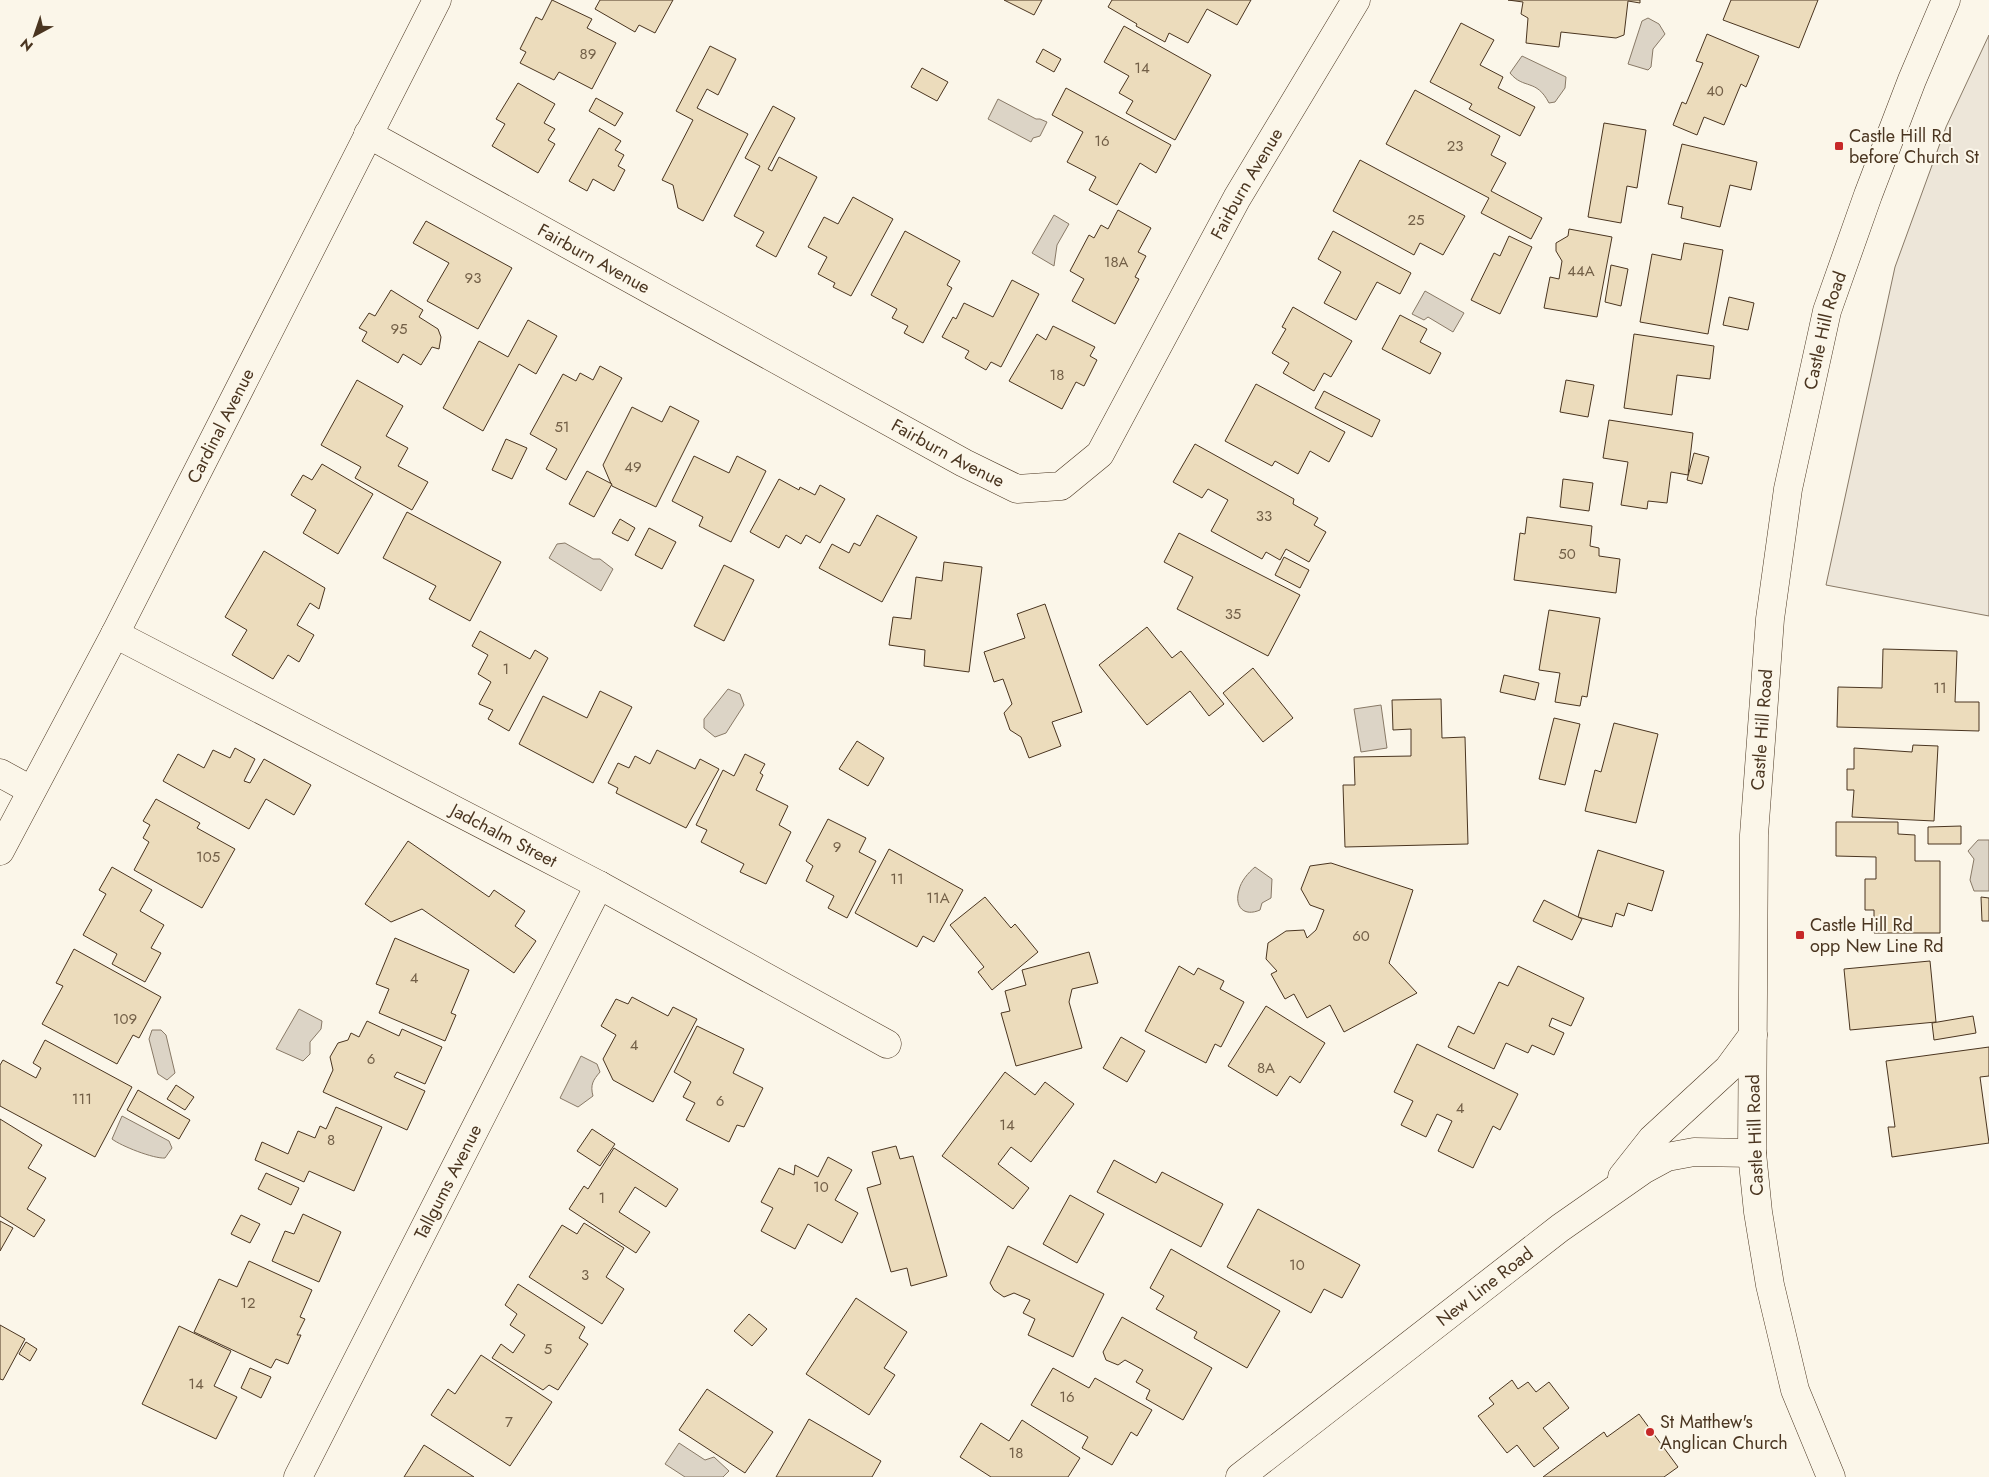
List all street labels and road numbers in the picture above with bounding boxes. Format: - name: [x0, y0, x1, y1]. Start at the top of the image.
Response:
- street label: Fairburn Avenue: [1204, 123, 1289, 244]
- street label: Fairburn Avenue: [533, 217, 655, 300]
- street label: Castle Hill Road: [1797, 268, 1853, 392]
- street label: Cardinal Avenue: [181, 364, 261, 488]
- street label: Fairburn Avenue: [887, 412, 1009, 494]
- street label: Castle Hill Road: [1744, 668, 1779, 791]
- street label: Jadchalm Street: [444, 796, 562, 874]
- street label: Castle Hill Road: [1740, 1074, 1770, 1196]
- street label: Tallgums Avenue: [408, 1120, 488, 1244]
- street label: New Line Road: [1431, 1241, 1539, 1333]

